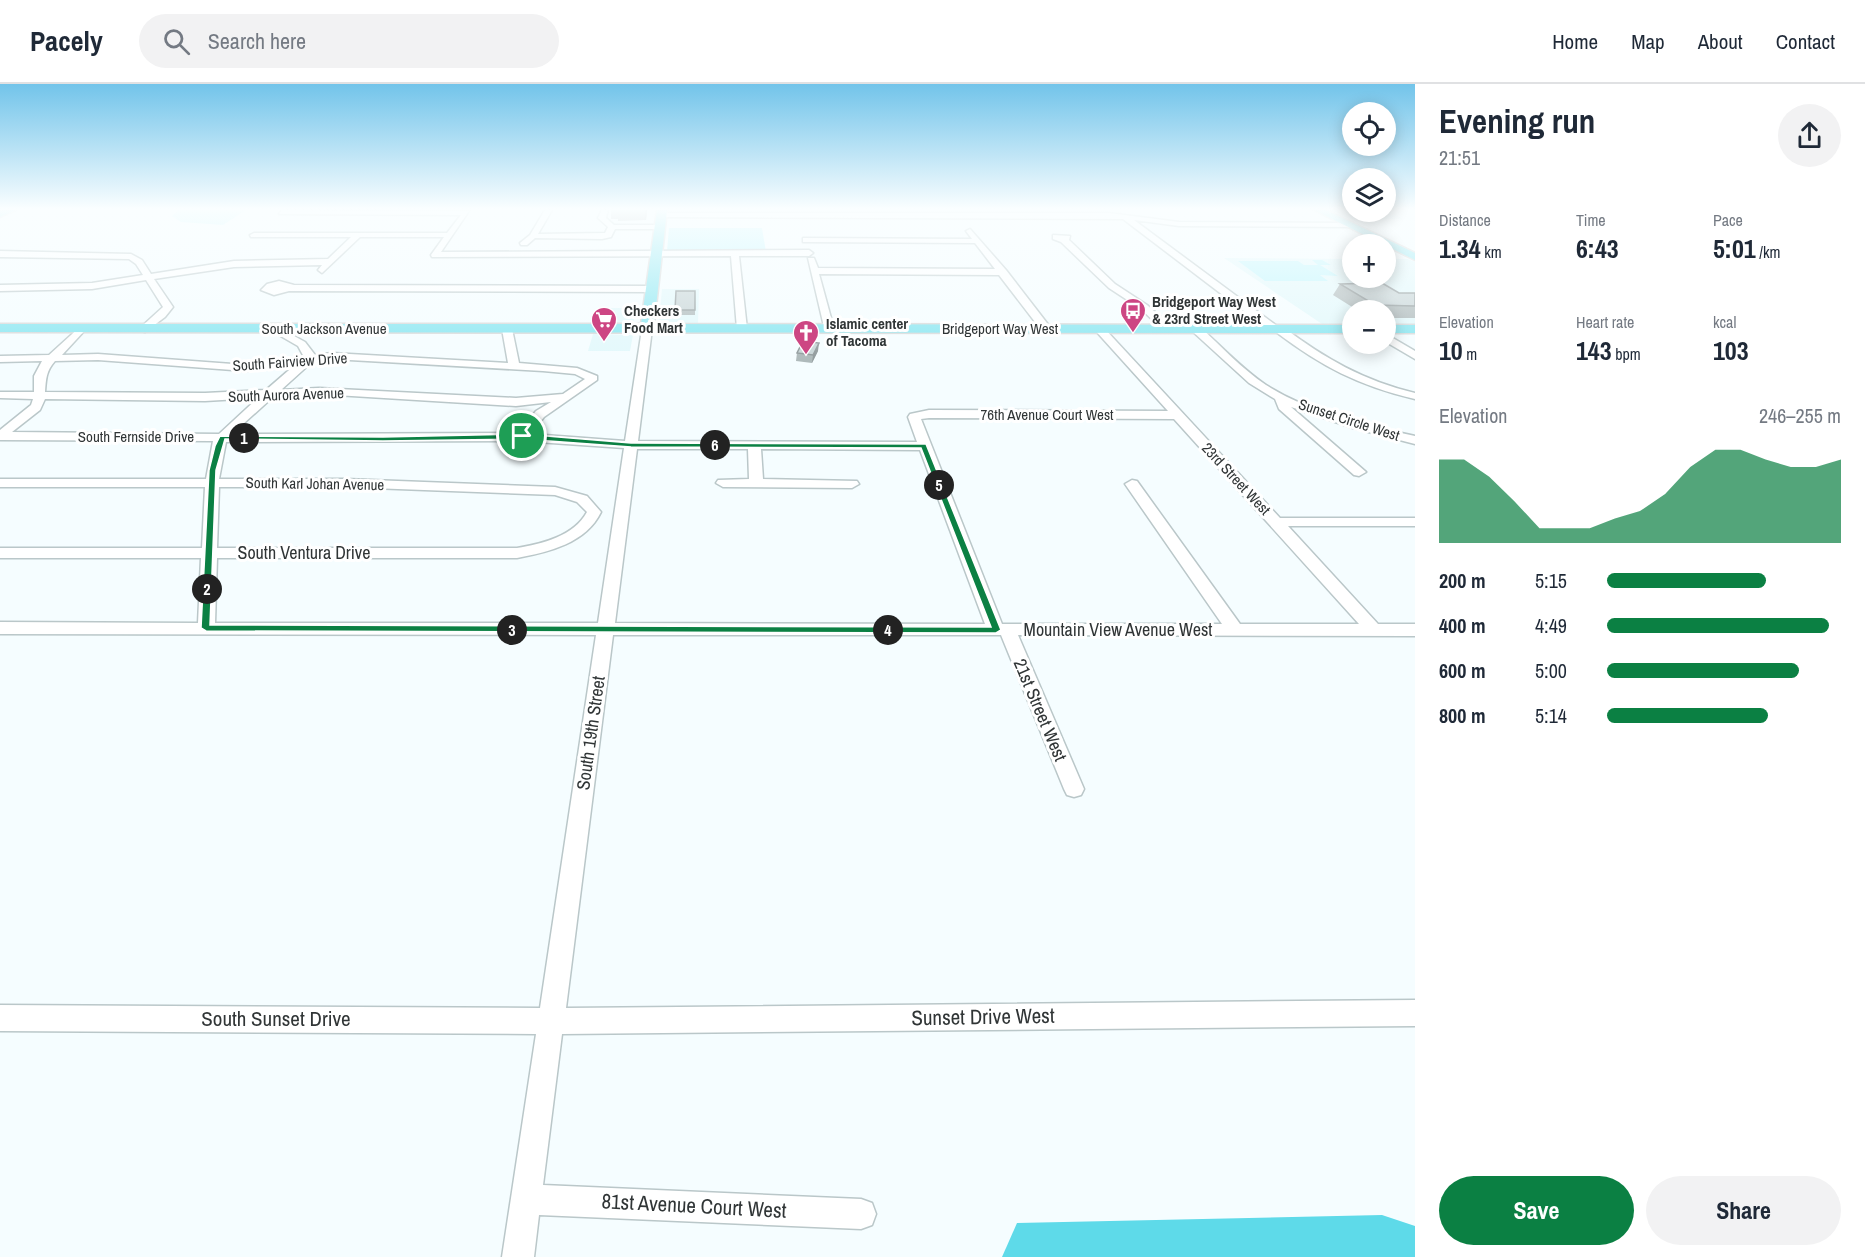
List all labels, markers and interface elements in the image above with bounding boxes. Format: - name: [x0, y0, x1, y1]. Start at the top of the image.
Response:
- search box: [139, 14, 559, 68]
- text: Pacely: [30, 22, 103, 60]
- icon: search: [160, 25, 193, 58]
- text: Search here: [208, 26, 306, 56]
- text: Home: [1552, 27, 1598, 56]
- text: Map: [1631, 27, 1665, 56]
- text: About: [1698, 27, 1743, 56]
- text: Contact: [1776, 27, 1835, 56]
- text: Evening run: [1439, 99, 1595, 143]
- map controls: [1342, 102, 1396, 354]
- button: locate: [1342, 102, 1396, 156]
- button: share: [1778, 104, 1841, 167]
- text: 21:51: [1439, 144, 1480, 171]
- button: layers: [1342, 168, 1396, 222]
- text: Distance: [1439, 209, 1491, 231]
- text: Time: [1576, 209, 1606, 231]
- text: Pace: [1713, 209, 1743, 231]
- text: 1.34: [1439, 231, 1481, 266]
- text: 6:43: [1576, 231, 1619, 266]
- text: 5:01: [1713, 231, 1756, 266]
- button: +: [1342, 234, 1396, 288]
- text: km: [1481, 241, 1502, 263]
- text: /km: [1756, 241, 1780, 263]
- place label: Bridgeport Way West & 23rd Street West: [1152, 291, 1276, 329]
- bus stop icon: Bridgeport Way West & 23rd Street West: [1118, 296, 1148, 334]
- place label: Checkers Food Mart: [624, 300, 683, 338]
- button: −: [1342, 300, 1396, 354]
- supermarket icon: Checkers Food Mart: [589, 305, 619, 343]
- text: Elevation: [1439, 311, 1494, 333]
- text: Heart rate: [1576, 311, 1634, 333]
- text: kcal: [1713, 311, 1736, 333]
- place label: Islamic center of Tacoma: [826, 313, 908, 351]
- street label: South Jackson Avenue: [262, 318, 387, 339]
- church icon: Islamic center of Tacoma: [791, 318, 821, 356]
- street label: Bridgeport Way West: [942, 318, 1059, 339]
- text: 10: [1439, 333, 1463, 368]
- text: 143: [1576, 333, 1612, 368]
- text: 103: [1713, 333, 1749, 368]
- text: m: [1463, 343, 1477, 365]
- text: bpm: [1612, 343, 1641, 365]
- street label: South Fairview Drive: [232, 347, 348, 376]
- street label: South Aurora Avenue: [228, 382, 344, 407]
- street label: Sunset Circle West: [1296, 393, 1403, 446]
- text: Elevation: [1439, 402, 1507, 429]
- text: 246–255 m: [1759, 402, 1841, 429]
- street label: 76th Avenue Court West: [981, 404, 1114, 425]
- pin: [496, 410, 547, 461]
- icon: arrive: [505, 419, 538, 452]
- pin: 1: [229, 423, 259, 453]
- street label: South Fernside Drive: [78, 426, 194, 447]
- text: 1: [240, 427, 248, 449]
- pin: 6: [700, 430, 730, 460]
- text: 6: [711, 434, 719, 456]
- street label: 23rd Street West: [1197, 438, 1276, 520]
- pin: 5: [924, 470, 954, 500]
- street label: South Karl Johan Avenue: [246, 472, 385, 495]
- text: 5: [935, 474, 943, 496]
- street label: South Ventura Drive: [238, 540, 370, 565]
- text: 200 m: [1439, 567, 1486, 594]
- text: 5:15: [1535, 567, 1567, 594]
- pin: 2: [192, 574, 222, 604]
- text: 2: [203, 578, 211, 600]
- text: 400 m: [1439, 612, 1486, 639]
- text: 4:49: [1535, 612, 1567, 639]
- pin: 3: [497, 615, 527, 645]
- pin: 4: [873, 615, 903, 645]
- street label: Mountain View Avenue West: [1024, 617, 1212, 642]
- text: 3: [508, 619, 516, 641]
- text: 4: [884, 619, 892, 641]
- street label: 21st Street West: [1008, 655, 1073, 765]
- text: 600 m: [1439, 657, 1486, 684]
- text: 5:00: [1535, 657, 1567, 684]
- street label: South 19th Street: [570, 674, 611, 792]
- text: 800 m: [1439, 702, 1486, 729]
- text: 5:14: [1535, 702, 1567, 729]
- street label: Sunset Drive West: [911, 1001, 1055, 1032]
- street label: South Sunset Drive: [201, 1004, 351, 1033]
- button: Save: [1439, 1176, 1634, 1245]
- button: Share: [1646, 1176, 1841, 1245]
- street label: 81st Avenue Court West: [601, 1186, 787, 1225]

